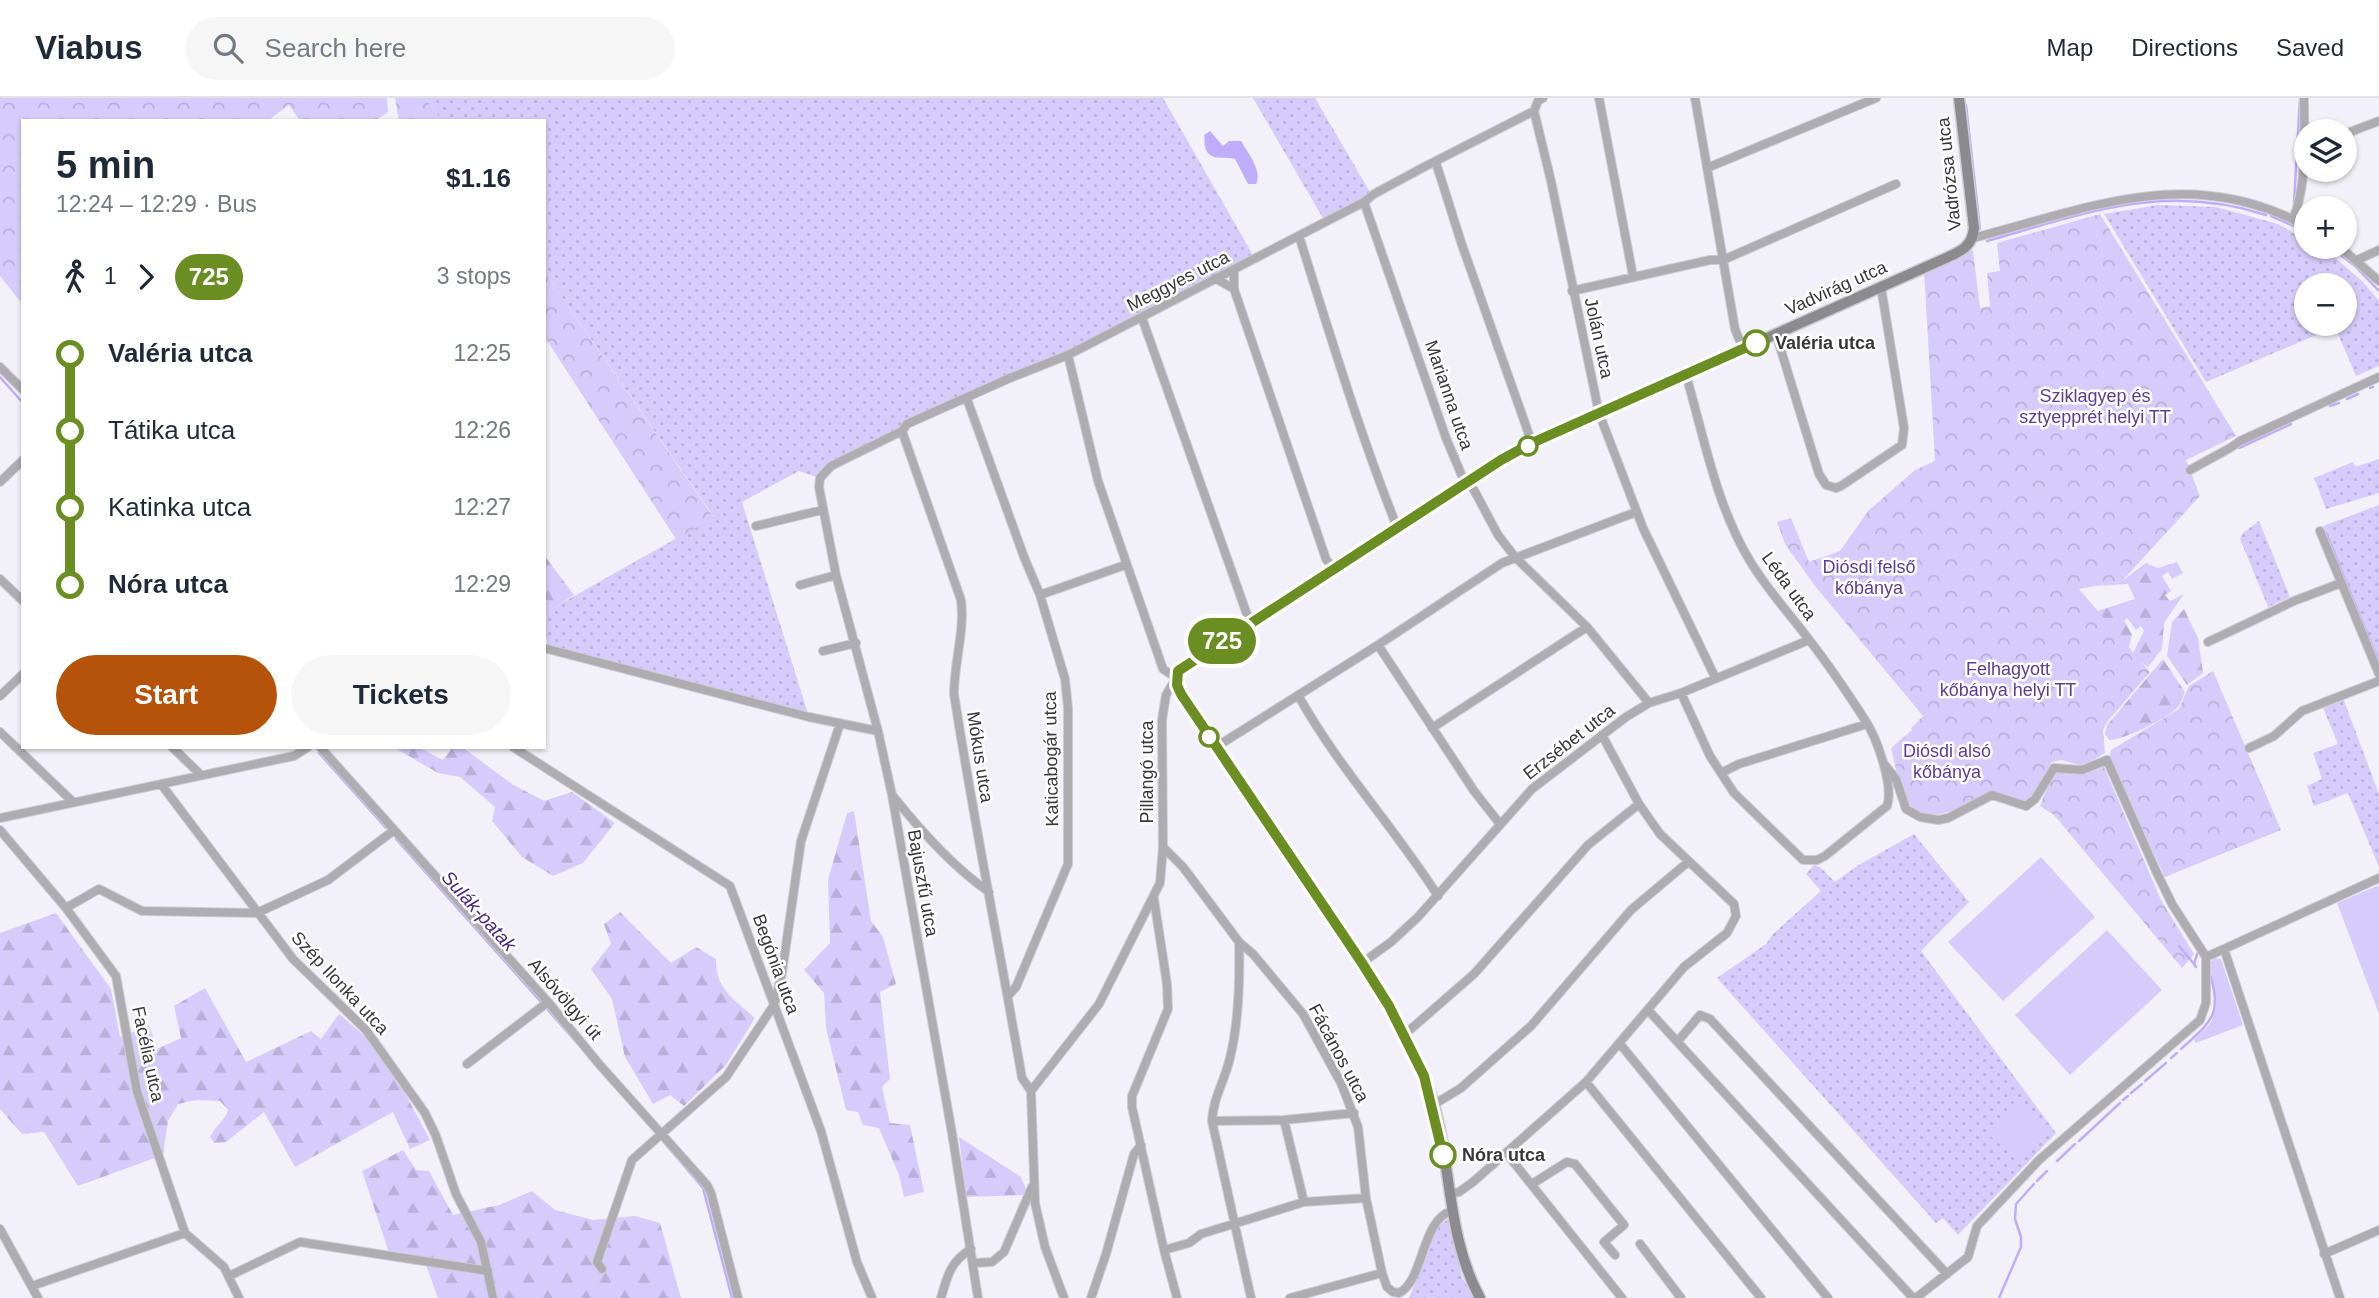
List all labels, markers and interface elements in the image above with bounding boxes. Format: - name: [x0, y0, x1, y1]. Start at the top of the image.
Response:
- search box: [185, 17, 675, 80]
- text: Viabus: [35, 29, 143, 66]
- icon: search: [209, 29, 247, 67]
- text: Search here: [265, 33, 406, 63]
- text: Map: [2047, 34, 2093, 61]
- text: Directions: [2131, 34, 2238, 61]
- text: Saved: [2276, 34, 2344, 61]
- street label: Vadrózsa utca: [1933, 115, 1965, 232]
- map controls: [2294, 119, 2357, 336]
- button: layers: [2294, 119, 2357, 182]
- text: 5 min: [56, 144, 155, 186]
- text: $1.16: [446, 163, 511, 193]
- text: 12:24 – 12:29 · Bus: [56, 191, 257, 217]
- button: +: [2294, 196, 2357, 259]
- street label: Meggyes utca: [1124, 246, 1233, 315]
- street label: Vadvirág utca: [1782, 256, 1891, 319]
- icon: walk: [56, 258, 94, 296]
- icon: forward: [127, 258, 165, 296]
- text: 1: [104, 263, 117, 289]
- text: 725: [189, 263, 229, 290]
- text: 3 stops: [437, 263, 511, 289]
- button: −: [2294, 273, 2357, 336]
- street label: Jolán utca: [1581, 296, 1618, 381]
- marker: Valéria utca: [1743, 330, 1769, 356]
- place label: Valéria utca: [1775, 333, 1876, 353]
- text: Valéria utca: [108, 338, 253, 368]
- street label: Marianna utca: [1421, 338, 1477, 453]
- text: 12:25: [453, 340, 511, 366]
- park label: Sziklagyep és sztyepprét helyi TT: [2019, 386, 2171, 427]
- text: Tátika utca: [108, 415, 235, 445]
- text: 12:26: [453, 417, 511, 443]
- unlabelled marker: [1518, 436, 1538, 456]
- text: Katinka utca: [108, 492, 251, 522]
- text: 12:27: [453, 494, 511, 520]
- street label: Léda utca: [1758, 548, 1821, 625]
- park label: Diósdi felső kőbánya: [1822, 557, 1916, 598]
- text: Nóra utca: [108, 569, 228, 599]
- text: 12:29: [453, 571, 511, 597]
- line badge: 725: [1182, 618, 1262, 664]
- text: 725: [1202, 627, 1242, 654]
- button: Start: [56, 655, 277, 735]
- button: Tickets: [291, 655, 511, 735]
- park label: Felhagyott kőbánya helyi TT: [1940, 659, 2076, 700]
- street label: Katicabogár utca: [1040, 690, 1062, 827]
- street label: Erzsébet utca: [1519, 700, 1619, 784]
- street label: Mókus utca: [963, 710, 997, 805]
- street label: Pillangó utca: [1137, 719, 1157, 824]
- unlabelled marker: [1199, 727, 1219, 747]
- park label: Diósdi alsó kőbánya: [1903, 741, 1991, 782]
- street label: Bajuszfű utca: [904, 828, 942, 939]
- water label: Sulák-patak: [438, 867, 521, 956]
- street label: Begónia utca: [749, 911, 804, 1018]
- street label: Szép Ilonka utca: [287, 928, 393, 1039]
- street label: Alsóvölgyi út: [524, 954, 606, 1044]
- street label: Fácános utca: [1305, 1001, 1374, 1106]
- street label: Facélia utca: [128, 1004, 168, 1105]
- marker: Nóra utca: [1430, 1142, 1456, 1168]
- place label: Nóra utca: [1462, 1145, 1546, 1165]

